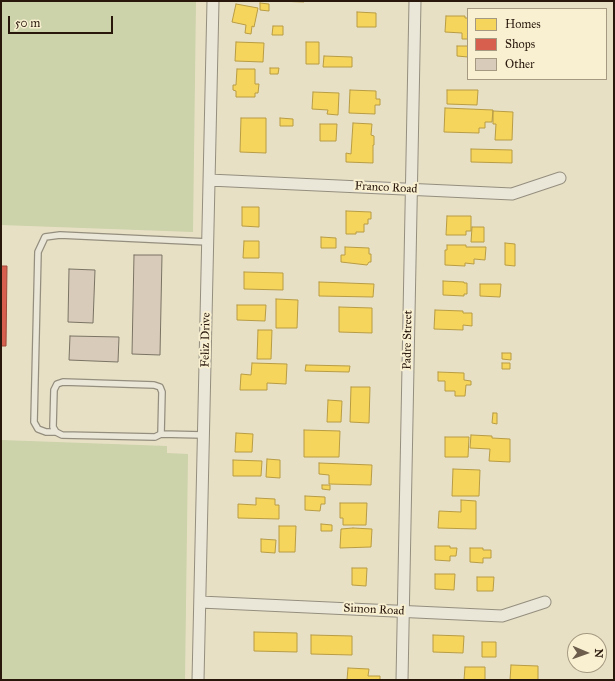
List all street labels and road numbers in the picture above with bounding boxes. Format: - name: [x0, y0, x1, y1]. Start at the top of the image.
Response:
- street label: Franco Road: [354, 179, 418, 197]
- street label: Padre Street: [400, 310, 416, 370]
- street label: Feliz Drive: [198, 312, 214, 368]
- street label: Simon Road: [343, 601, 405, 619]

